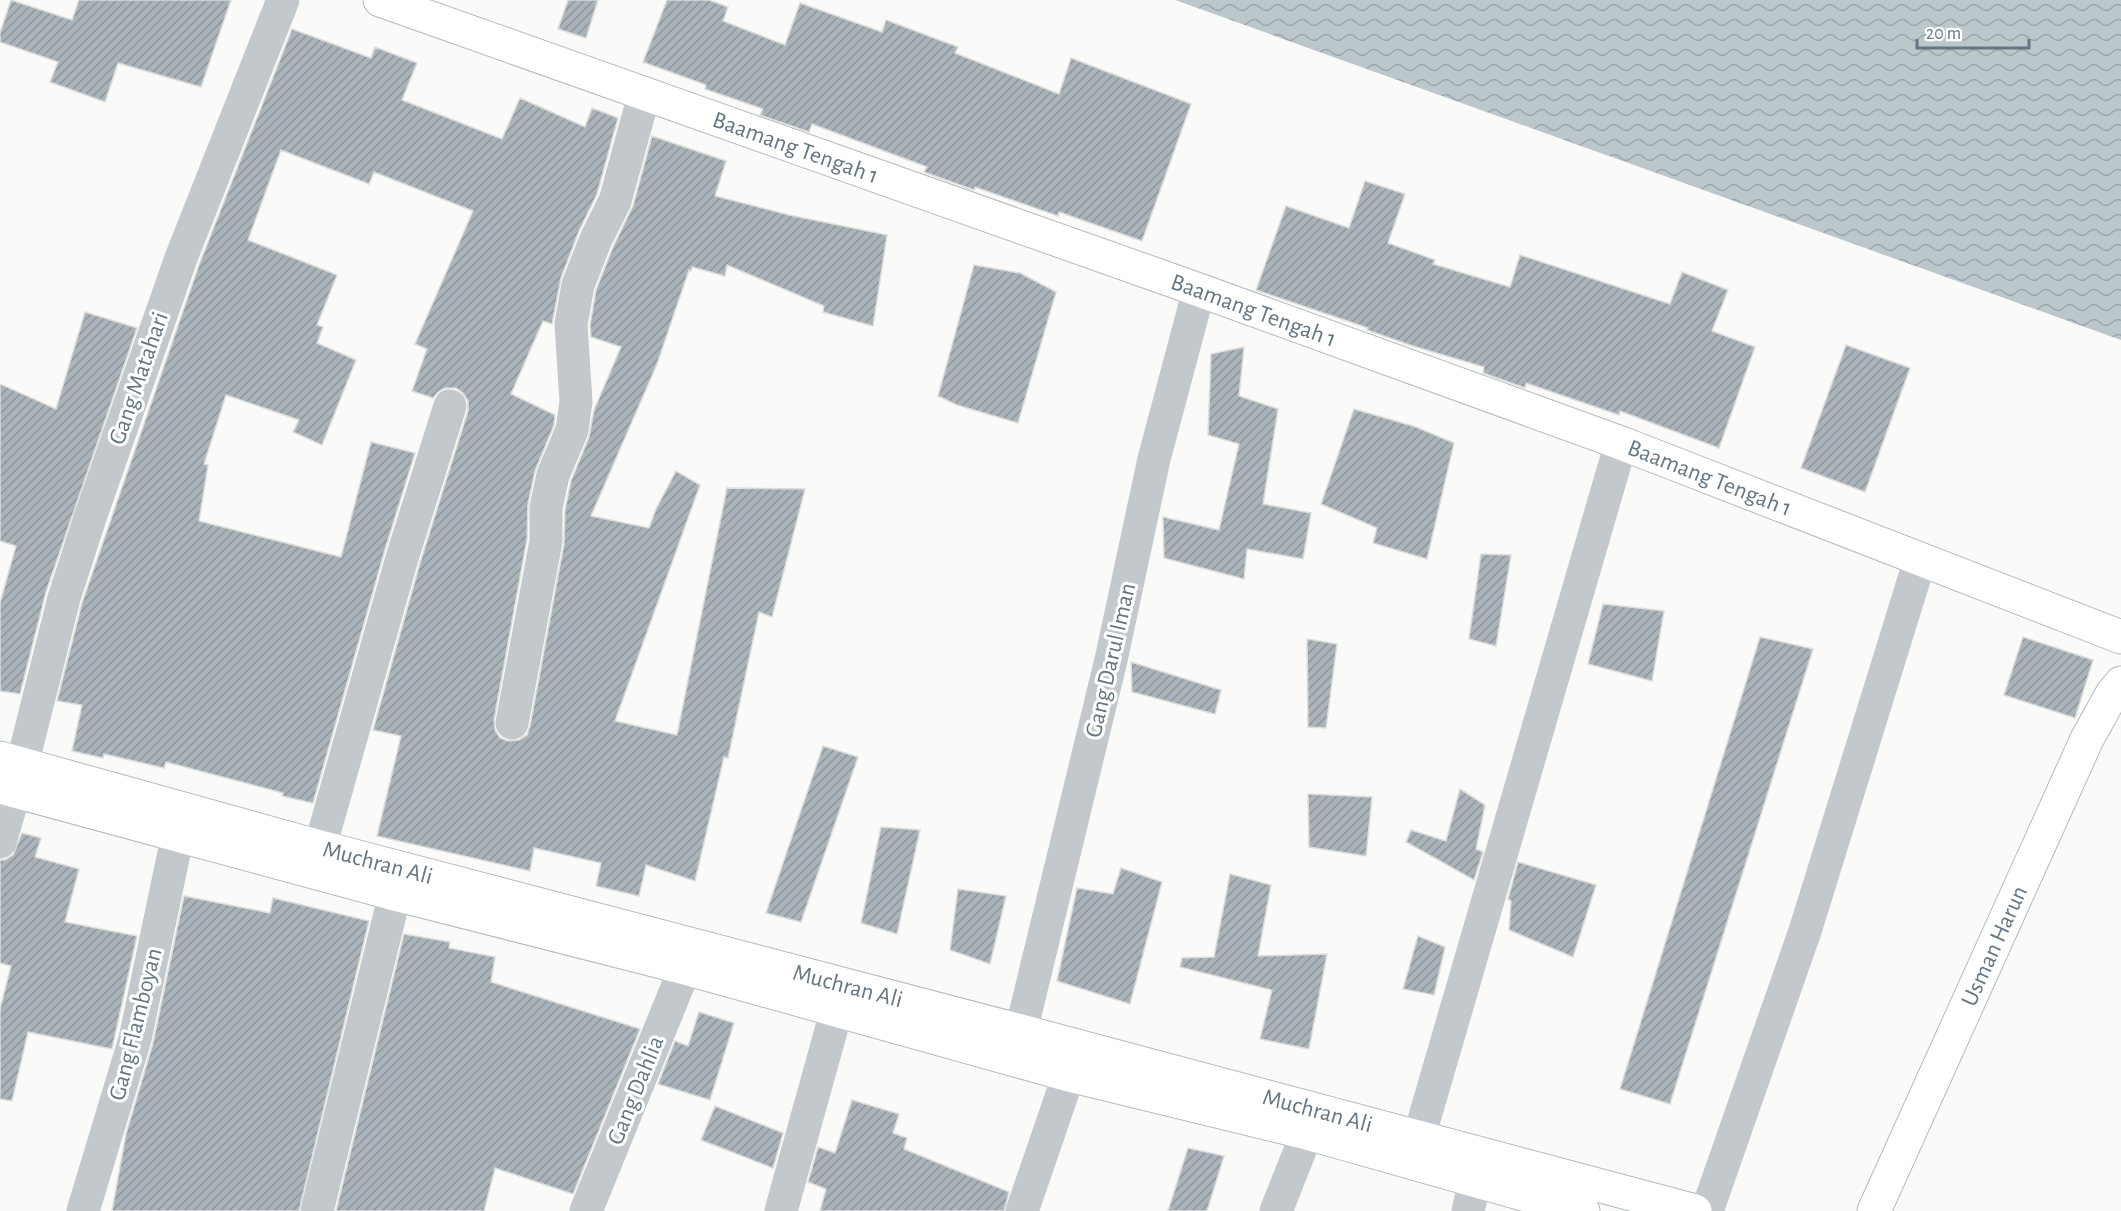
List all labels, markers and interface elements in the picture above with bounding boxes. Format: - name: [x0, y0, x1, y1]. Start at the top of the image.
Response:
- scale bar: [1917, 12, 2030, 50]
- text: 20 m: [1926, 25, 1961, 43]
- street label: Baamang Tengah 1: [709, 108, 881, 188]
- street label: Baamang Tengah 1: [1168, 270, 1339, 352]
- street label: Gang Matahari: [105, 309, 173, 448]
- street label: Baamang Tengah 1: [1624, 436, 1795, 521]
- street label: Gang Darul Iman: [1082, 581, 1140, 740]
- street label: Muchran Ali: [320, 837, 435, 889]
- street label: Usman Harun: [1957, 882, 2032, 1010]
- street label: Gang Flamboyan: [105, 946, 167, 1103]
- street label: Muchran Ali: [790, 961, 905, 1012]
- street label: Gang Dahlia: [603, 1033, 669, 1148]
- street label: Muchran Ali: [1260, 1085, 1375, 1137]

